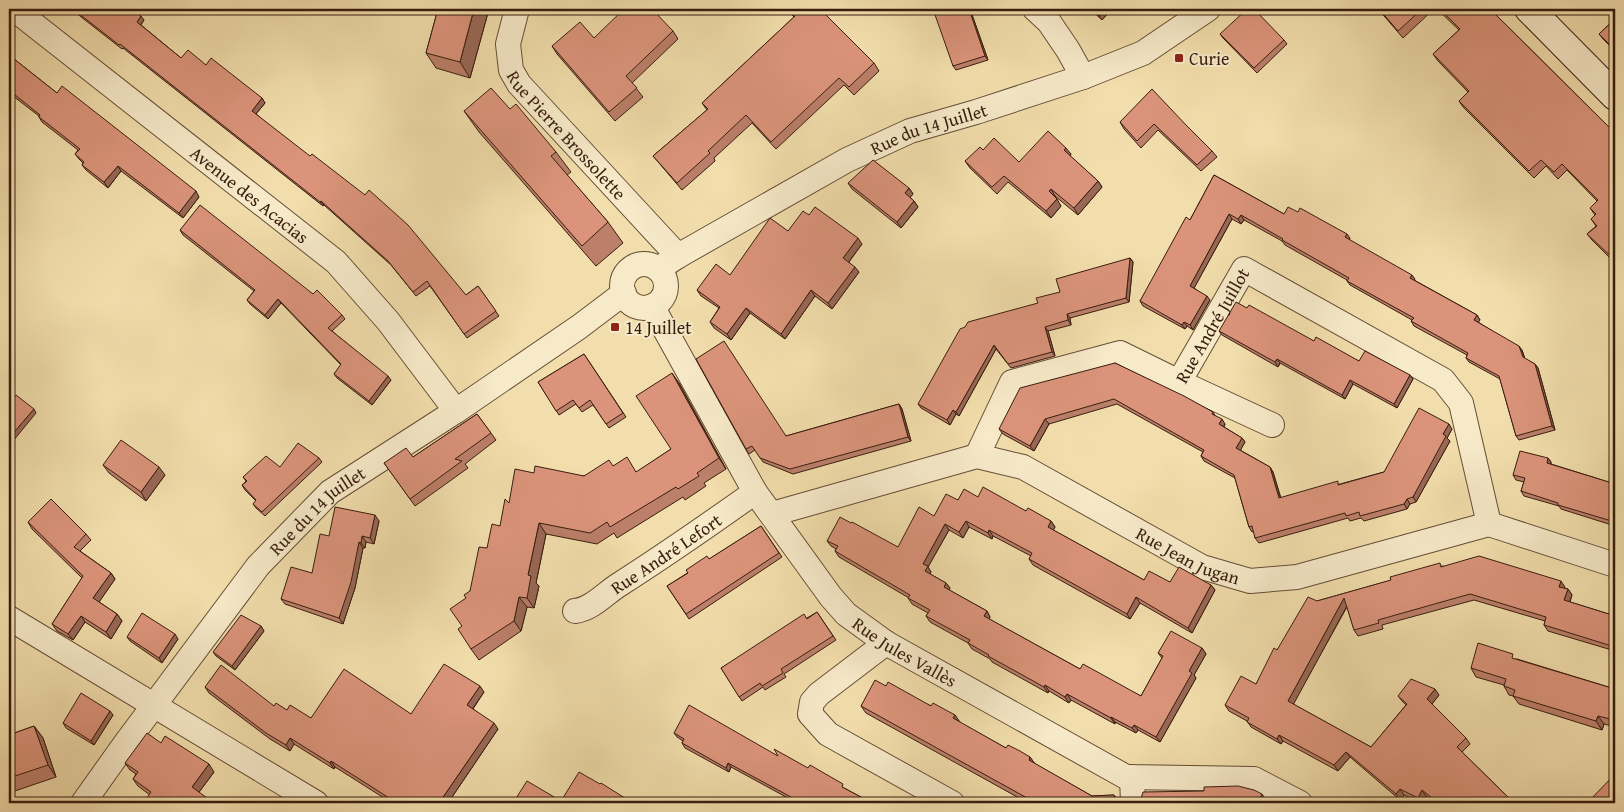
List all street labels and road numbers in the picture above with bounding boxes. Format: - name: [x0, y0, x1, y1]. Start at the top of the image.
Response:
- street label: Rue Pierre Brossolette: [500, 65, 633, 206]
- street label: Rue du 14 Juillet: [865, 96, 991, 161]
- street label: Avenue des Acacias: [185, 139, 315, 250]
- street label: Rue André Juillot: [1168, 262, 1256, 388]
- street label: Rue du 14 Juillet: [262, 459, 371, 561]
- street label: Rue André Lefort: [604, 506, 727, 600]
- street label: Rue Jean Jugan: [1131, 519, 1243, 591]
- street label: Rue Jules Vallès: [847, 610, 962, 694]

